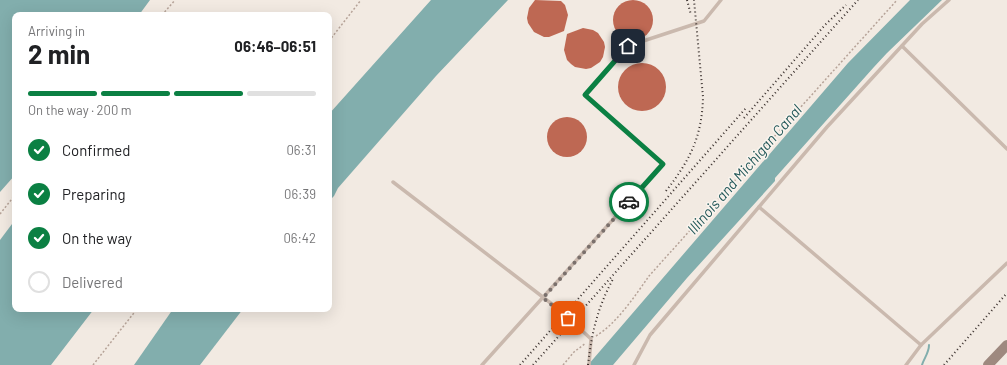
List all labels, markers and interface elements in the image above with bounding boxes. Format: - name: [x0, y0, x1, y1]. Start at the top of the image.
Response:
- text: Arriving in: [28, 23, 85, 39]
- pin: [611, 29, 645, 63]
- icon: home: [617, 35, 639, 57]
- text: 06:46–06:51: [234, 37, 316, 55]
- text: 2 min: [28, 38, 90, 69]
- water label: Illinois and Michigan Canal: [683, 100, 806, 237]
- text: On the way · 200 m: [28, 102, 132, 118]
- icon: check: [28, 139, 50, 161]
- text: Confirmed: [62, 141, 130, 159]
- text: 06:31: [286, 142, 316, 158]
- courier: [609, 182, 649, 222]
- icon: check: [28, 183, 50, 205]
- text: Preparing: [62, 185, 126, 203]
- text: 06:39: [284, 186, 316, 202]
- icon: car: [618, 191, 640, 213]
- icon: check: [28, 227, 50, 249]
- text: On the way: [62, 229, 132, 247]
- text: 06:42: [283, 230, 316, 246]
- text: Delivered: [62, 273, 123, 291]
- pin: [551, 301, 585, 335]
- icon: bag: [557, 307, 579, 329]

